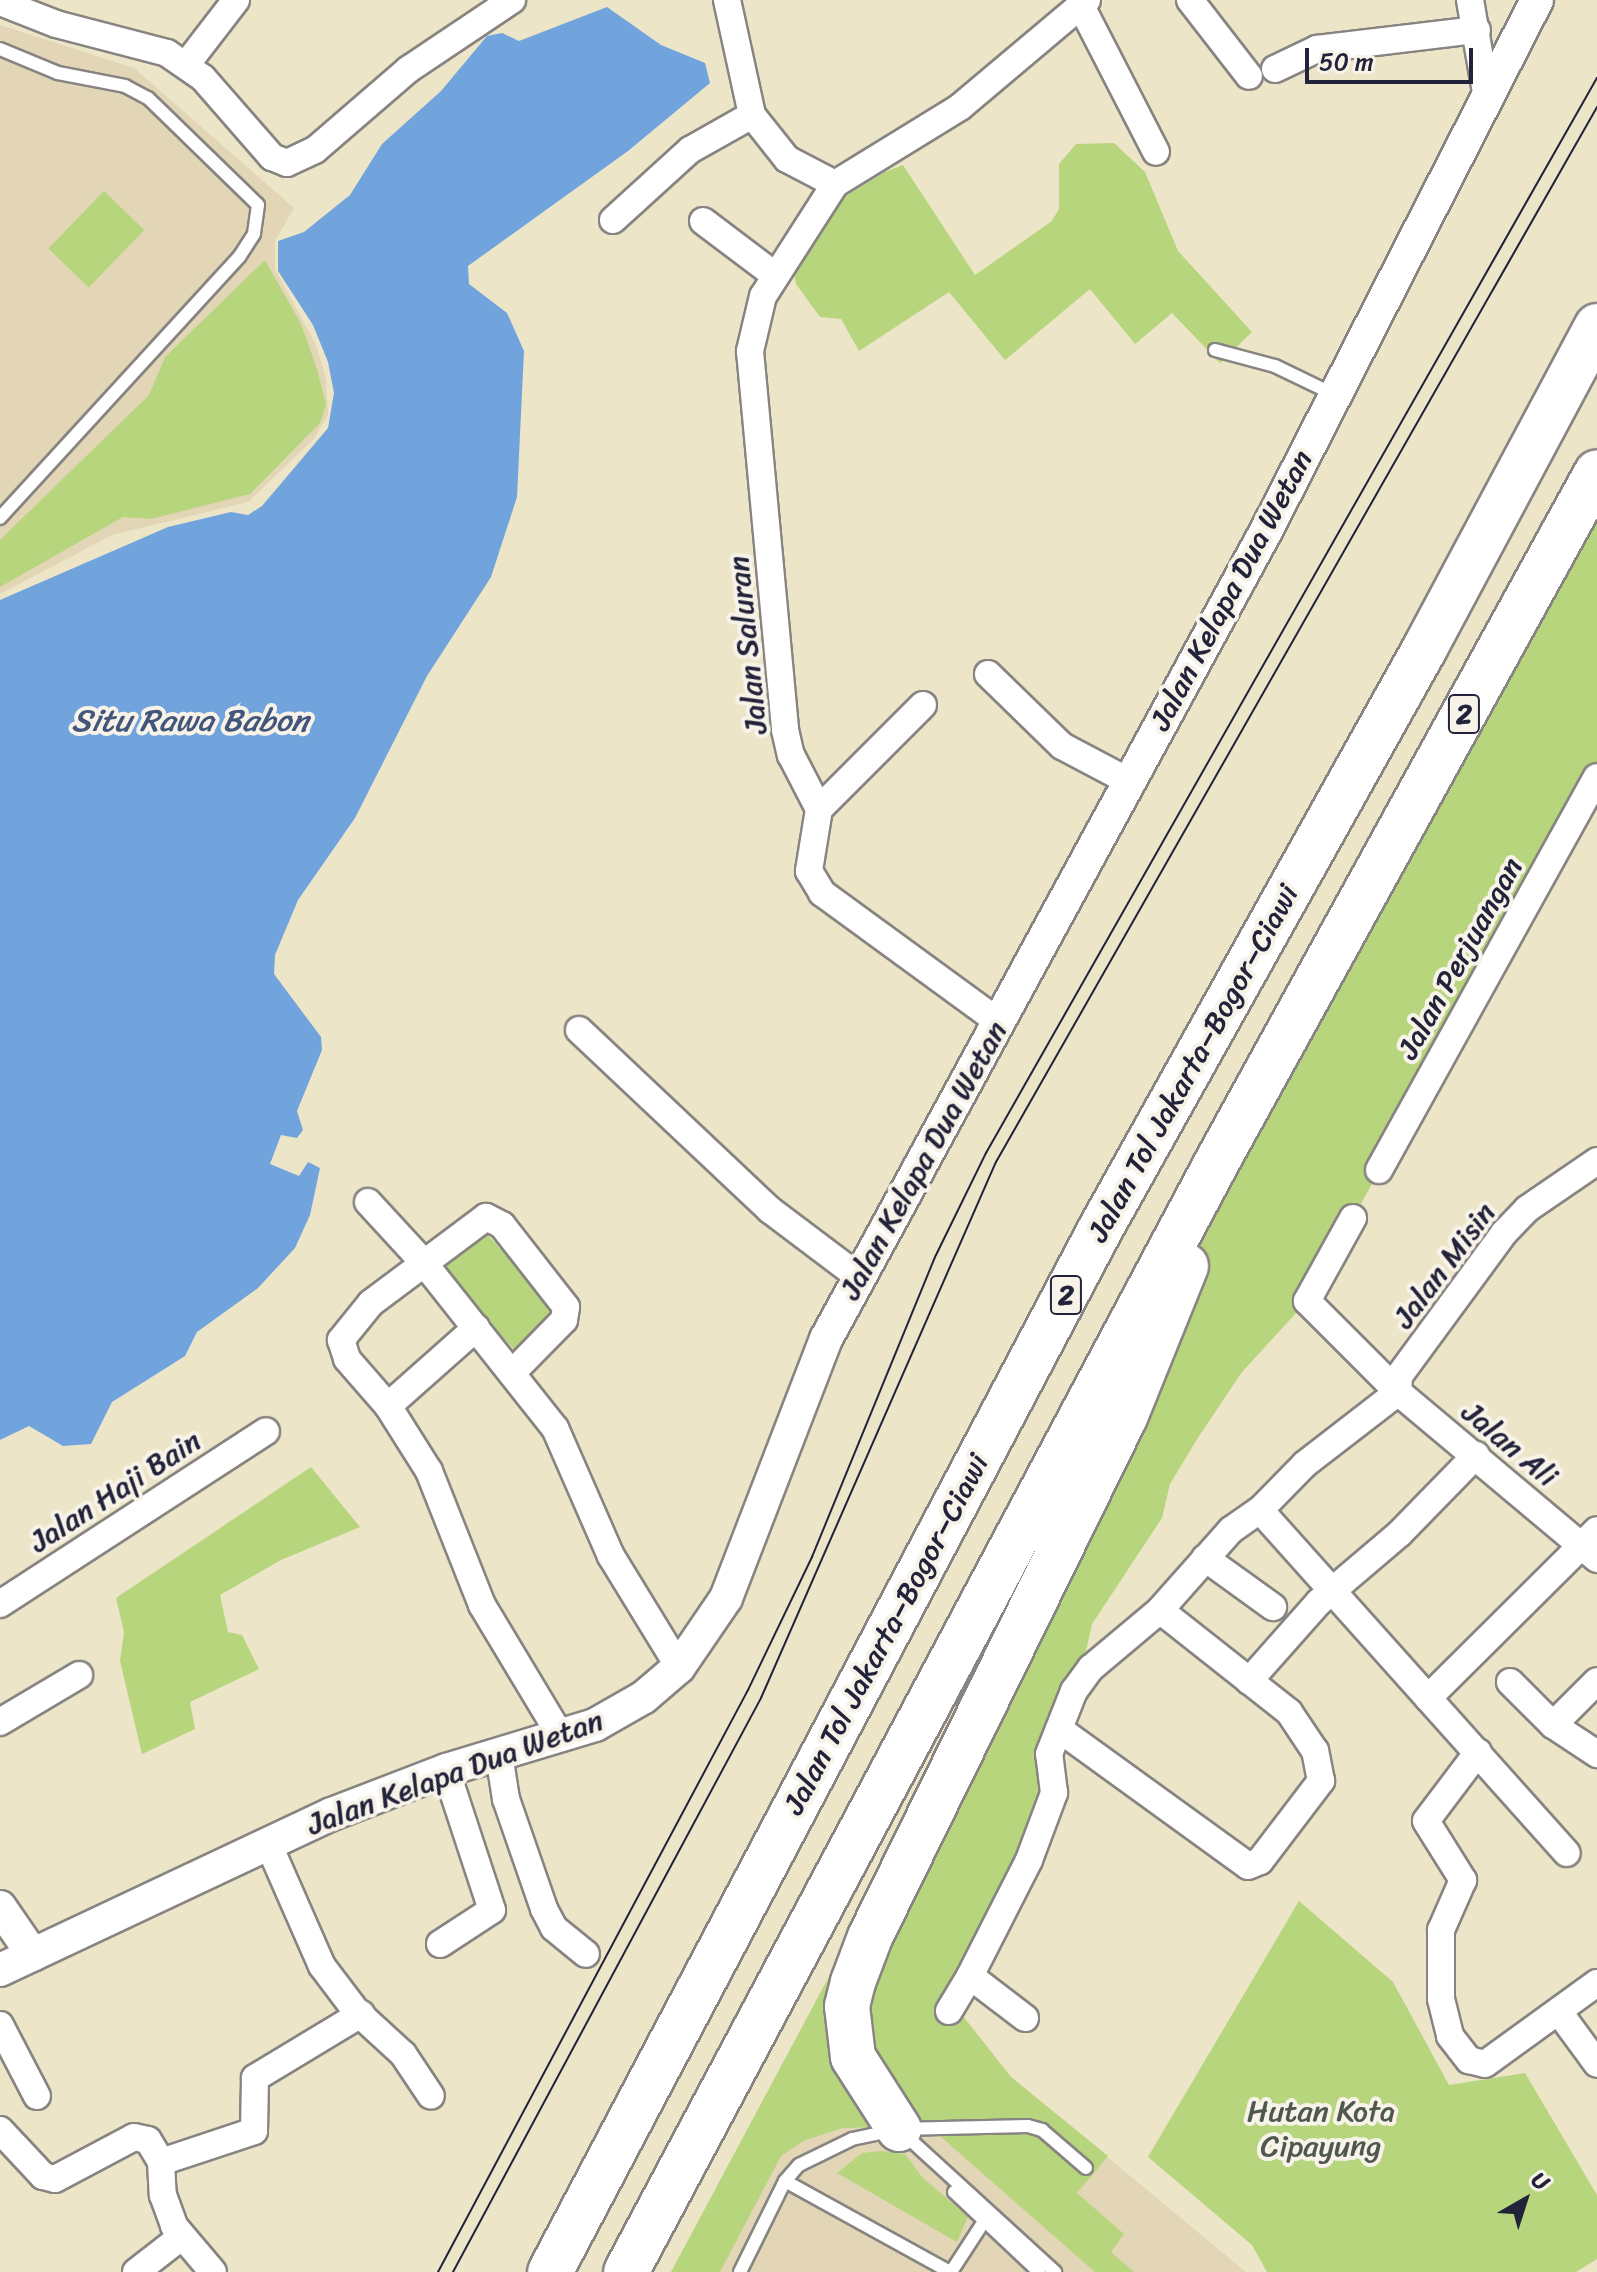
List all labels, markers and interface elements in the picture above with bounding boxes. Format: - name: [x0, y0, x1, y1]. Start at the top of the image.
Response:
- scale bar: [1309, 32, 1477, 82]
- text: 50 m: [1319, 41, 1374, 83]
- street label: Jalan Kelapa Dua Wetan: [1142, 444, 1320, 736]
- street label: Jalan Saluran: [720, 554, 774, 736]
- road number: 2: [1446, 690, 1482, 738]
- water label: Situ Rawa Babon: [71, 702, 309, 740]
- street label: Jalan Perjuangan: [1389, 850, 1531, 1066]
- street label: Jalan Tol Jakarta–Bogor–Ciawi: [1079, 878, 1307, 1248]
- street label: Jalan Kelapa Dua Wetan: [832, 1015, 1014, 1305]
- street label: Jalan Misin: [1385, 1195, 1503, 1335]
- road number: 2: [1048, 1271, 1084, 1319]
- street label: Jalan Ali: [1455, 1394, 1565, 1494]
- street label: Jalan Haji Bain: [22, 1422, 208, 1560]
- street label: Jalan Tol Jakarta–Bogor–Ciawi: [775, 1447, 997, 1821]
- street label: Jalan Kelapa Dua Wetan: [302, 1702, 608, 1842]
- park label: Hutan Kota Cipayung: [1245, 2093, 1397, 2164]
- north arrow: [1485, 2160, 1565, 2240]
- text: U: [1522, 2161, 1558, 2201]

